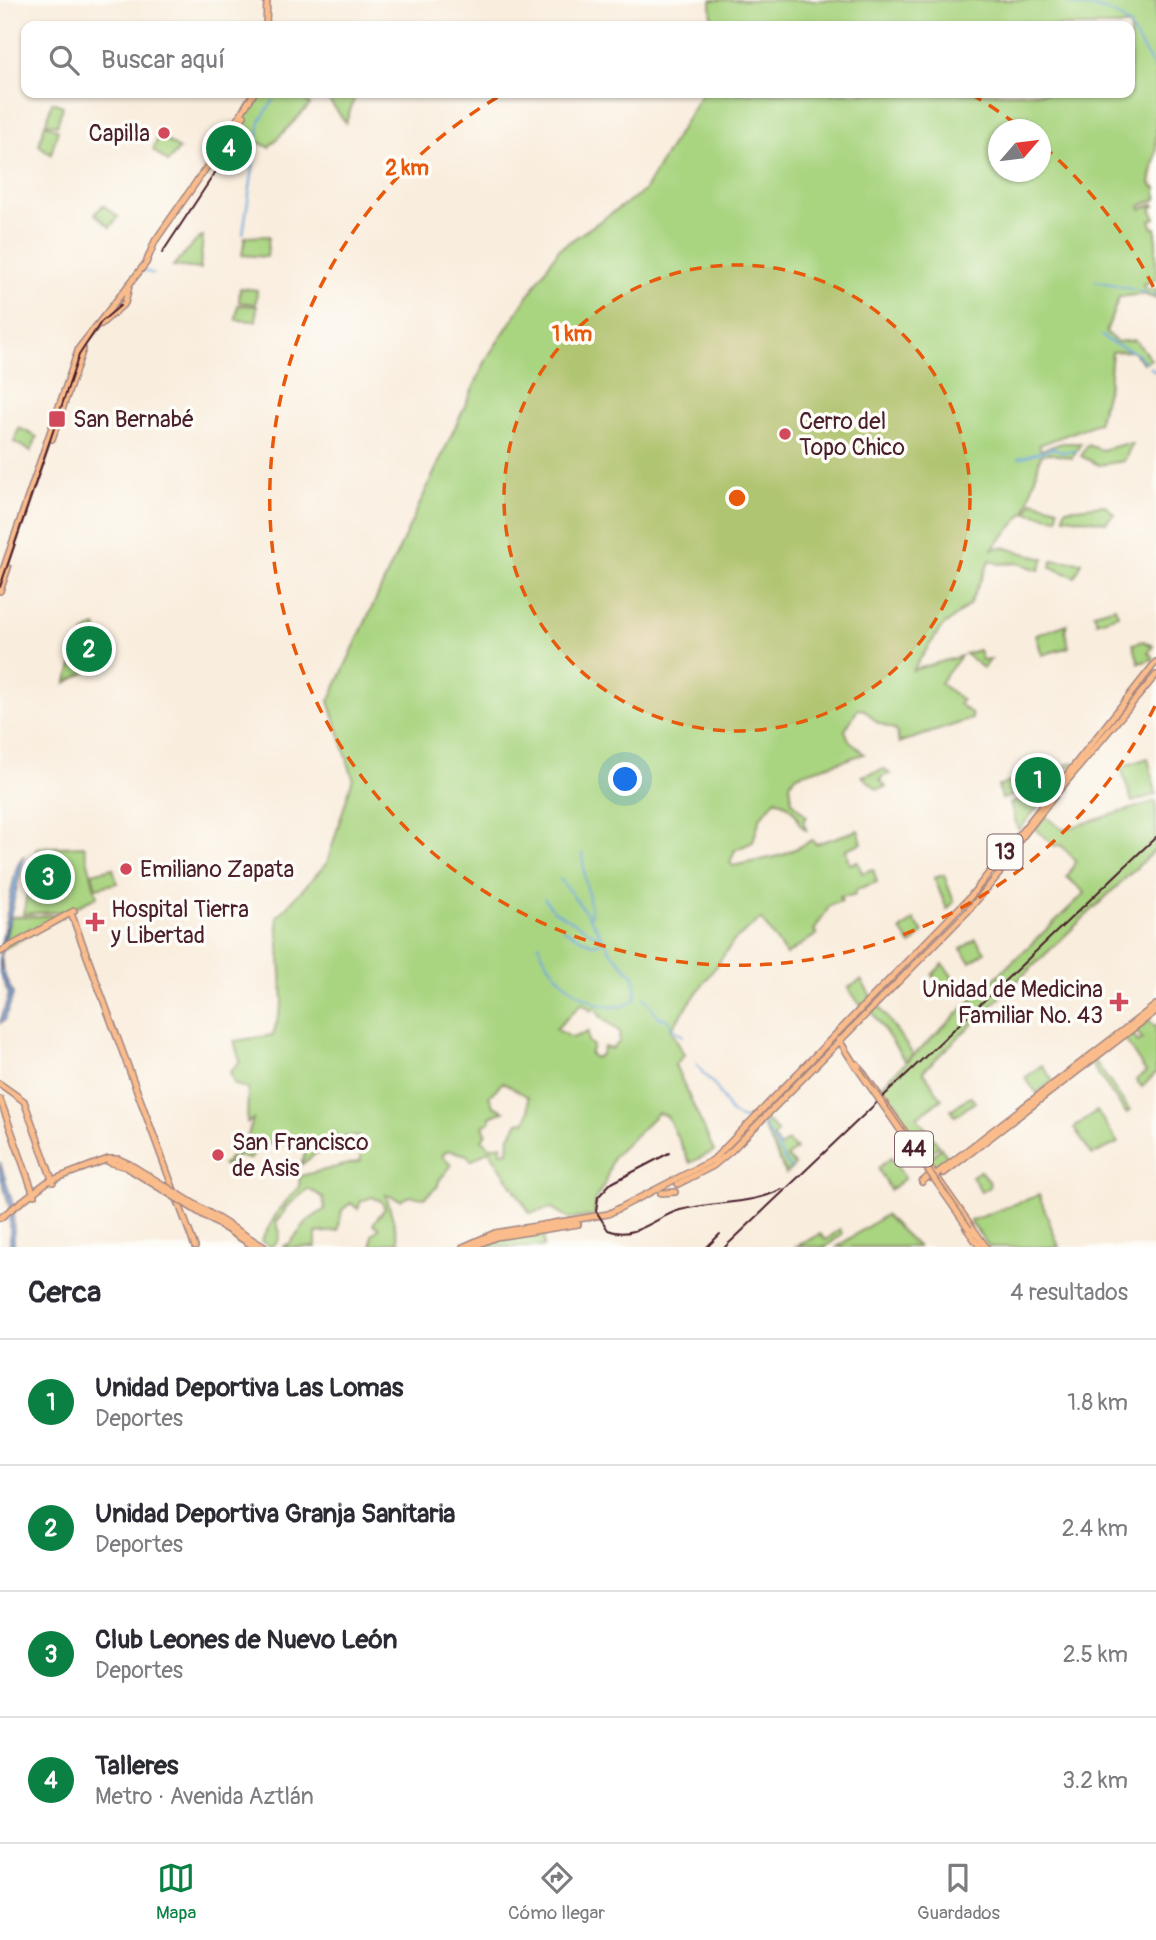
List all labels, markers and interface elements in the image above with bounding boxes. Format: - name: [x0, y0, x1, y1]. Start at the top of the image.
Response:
- search box: [21, 21, 1135, 98]
- icon: search: [45, 41, 83, 79]
- text: Buscar aquí: [101, 44, 225, 76]
- place label: Capilla: [89, 119, 150, 148]
- north arrow: [988, 119, 1051, 182]
- pin: 4: [206, 122, 252, 174]
- marker: Capilla: [156, 125, 172, 141]
- text: 2 km: [385, 155, 429, 182]
- text: 1 km: [552, 321, 592, 348]
- place label: San Bernabé: [73, 405, 194, 434]
- place label: Cerro del Topo Chico: [799, 407, 905, 462]
- marker: San Bernabé: [47, 409, 67, 429]
- marker: Cerro del Topo Chico: [777, 426, 793, 442]
- centre of rings: [725, 486, 749, 510]
- pin: 2: [66, 623, 112, 675]
- pin: 1: [1015, 754, 1061, 806]
- your location: [608, 762, 642, 796]
- road number: 13: [988, 834, 1023, 870]
- pin: 3: [25, 851, 71, 903]
- place label: Emiliano Zapata: [140, 855, 294, 884]
- marker: Emiliano Zapata: [118, 861, 134, 877]
- place label: Hospital Tierra y Libertad: [110, 895, 249, 950]
- marker: Hospital Tierra y Libertad: [85, 912, 105, 932]
- place label: Unidad de Medicina Familiar No. 43: [922, 975, 1103, 1030]
- marker: Unidad de Medicina Familiar No. 43: [1109, 992, 1129, 1012]
- place label: San Francisco de Asis: [232, 1128, 369, 1183]
- road number: 44: [895, 1132, 933, 1166]
- marker: San Francisco de Asis: [210, 1147, 226, 1163]
- text: Cerca: [28, 1274, 101, 1311]
- text: 4 resultados: [1010, 1278, 1128, 1307]
- text: Unidad Deportiva Las Lomas: [95, 1372, 403, 1404]
- text: 1: [47, 1388, 56, 1417]
- text: 1.8 km: [1067, 1388, 1128, 1417]
- text: Deportes: [95, 1404, 183, 1433]
- text: Unidad Deportiva Granja Sanitaria: [95, 1498, 455, 1530]
- text: 2: [45, 1514, 57, 1543]
- text: 2.4 km: [1062, 1514, 1128, 1543]
- text: Deportes: [95, 1530, 183, 1559]
- text: Club Leones de Nuevo León: [95, 1624, 397, 1656]
- text: 3: [45, 1640, 57, 1669]
- text: 2.5 km: [1063, 1640, 1128, 1669]
- text: Deportes: [95, 1656, 183, 1685]
- text: Talleres: [95, 1750, 178, 1782]
- text: 4: [44, 1766, 58, 1795]
- text: 3.2 km: [1062, 1766, 1128, 1795]
- text: Metro · Avenida Aztlán: [95, 1782, 314, 1811]
- tab: Mapa: [156, 1859, 196, 1925]
- tab: Cómo llegar: [508, 1859, 605, 1925]
- tab: Guardados: [917, 1859, 1000, 1925]

